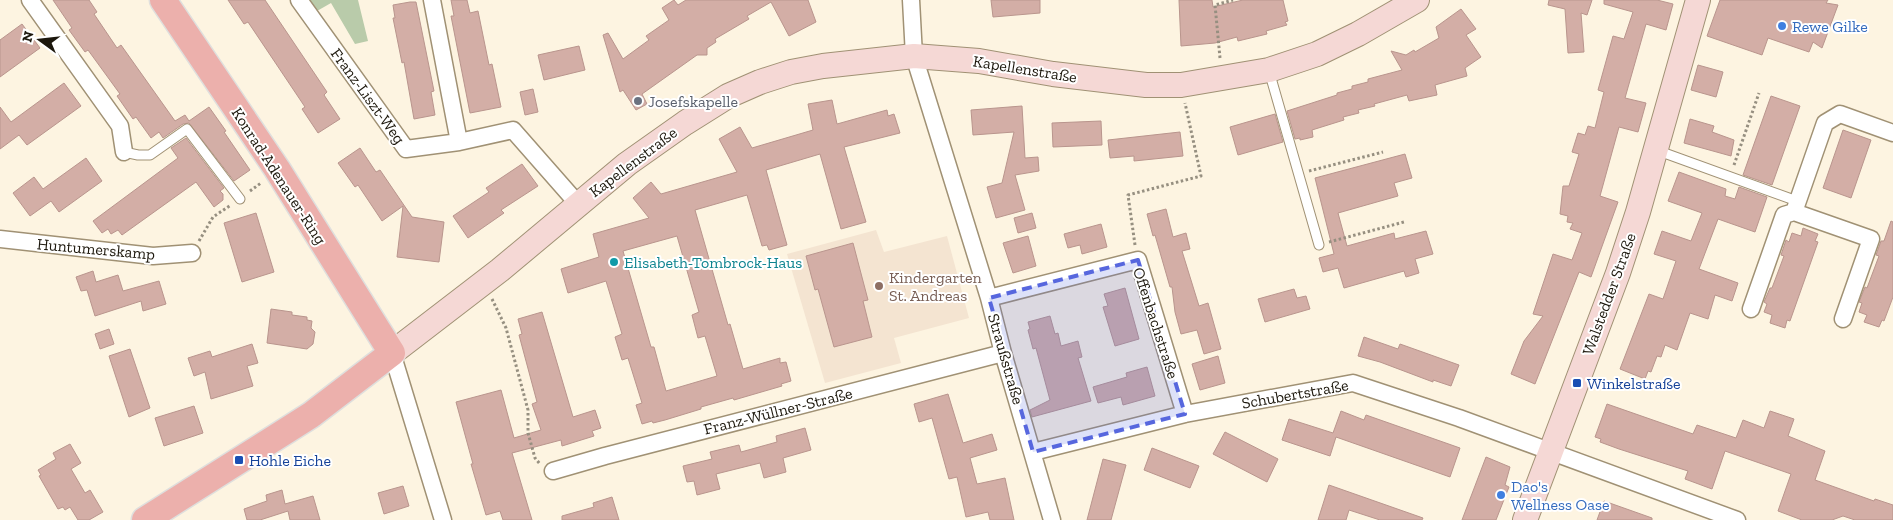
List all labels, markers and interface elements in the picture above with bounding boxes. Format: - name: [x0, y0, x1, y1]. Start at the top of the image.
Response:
- north arrow: [15, 15, 65, 65]
- place label: Rewe Gilke: [1792, 17, 1868, 36]
- marker: Rewe Gilke: [1776, 20, 1788, 32]
- text: N: [18, 29, 38, 44]
- street label: Franz-Liszt-Weg: [327, 44, 409, 148]
- street label: Kapellenstraße: [972, 51, 1078, 87]
- place label: Josefskapelle: [648, 92, 738, 111]
- marker: Josefskapelle: [632, 95, 644, 107]
- street label: Konrad-Adenauer-Ring: [228, 104, 331, 248]
- street label: Kapellenstraße: [585, 123, 681, 201]
- street label: Walstedder Straße: [1578, 230, 1640, 358]
- street label: Huntumerskamp: [36, 234, 156, 264]
- place label: Elisabeth-Tombrock-Haus: [624, 253, 802, 272]
- marker: Elisabeth-Tombrock-Haus: [608, 256, 620, 268]
- street label: Offenbachstraße: [1129, 265, 1183, 381]
- place label: Kindergarten St. Andreas: [889, 268, 983, 305]
- marker: Kindergarten St. Andreas: [873, 280, 885, 292]
- street label: Straußstraße: [984, 311, 1028, 407]
- place label: Winkelstraße: [1587, 374, 1681, 393]
- street label: Schubertstraße: [1240, 375, 1350, 413]
- marker: Winkelstraße: [1571, 377, 1583, 389]
- street label: Franz-Wüllner-Straße: [702, 383, 854, 439]
- place label: Hohle Eiche: [249, 451, 331, 470]
- marker: Hohle Eiche: [233, 454, 245, 466]
- place label: Dao's Wellness Oase: [1511, 477, 1609, 514]
- marker: Dao's Wellness Oase: [1495, 489, 1507, 501]

